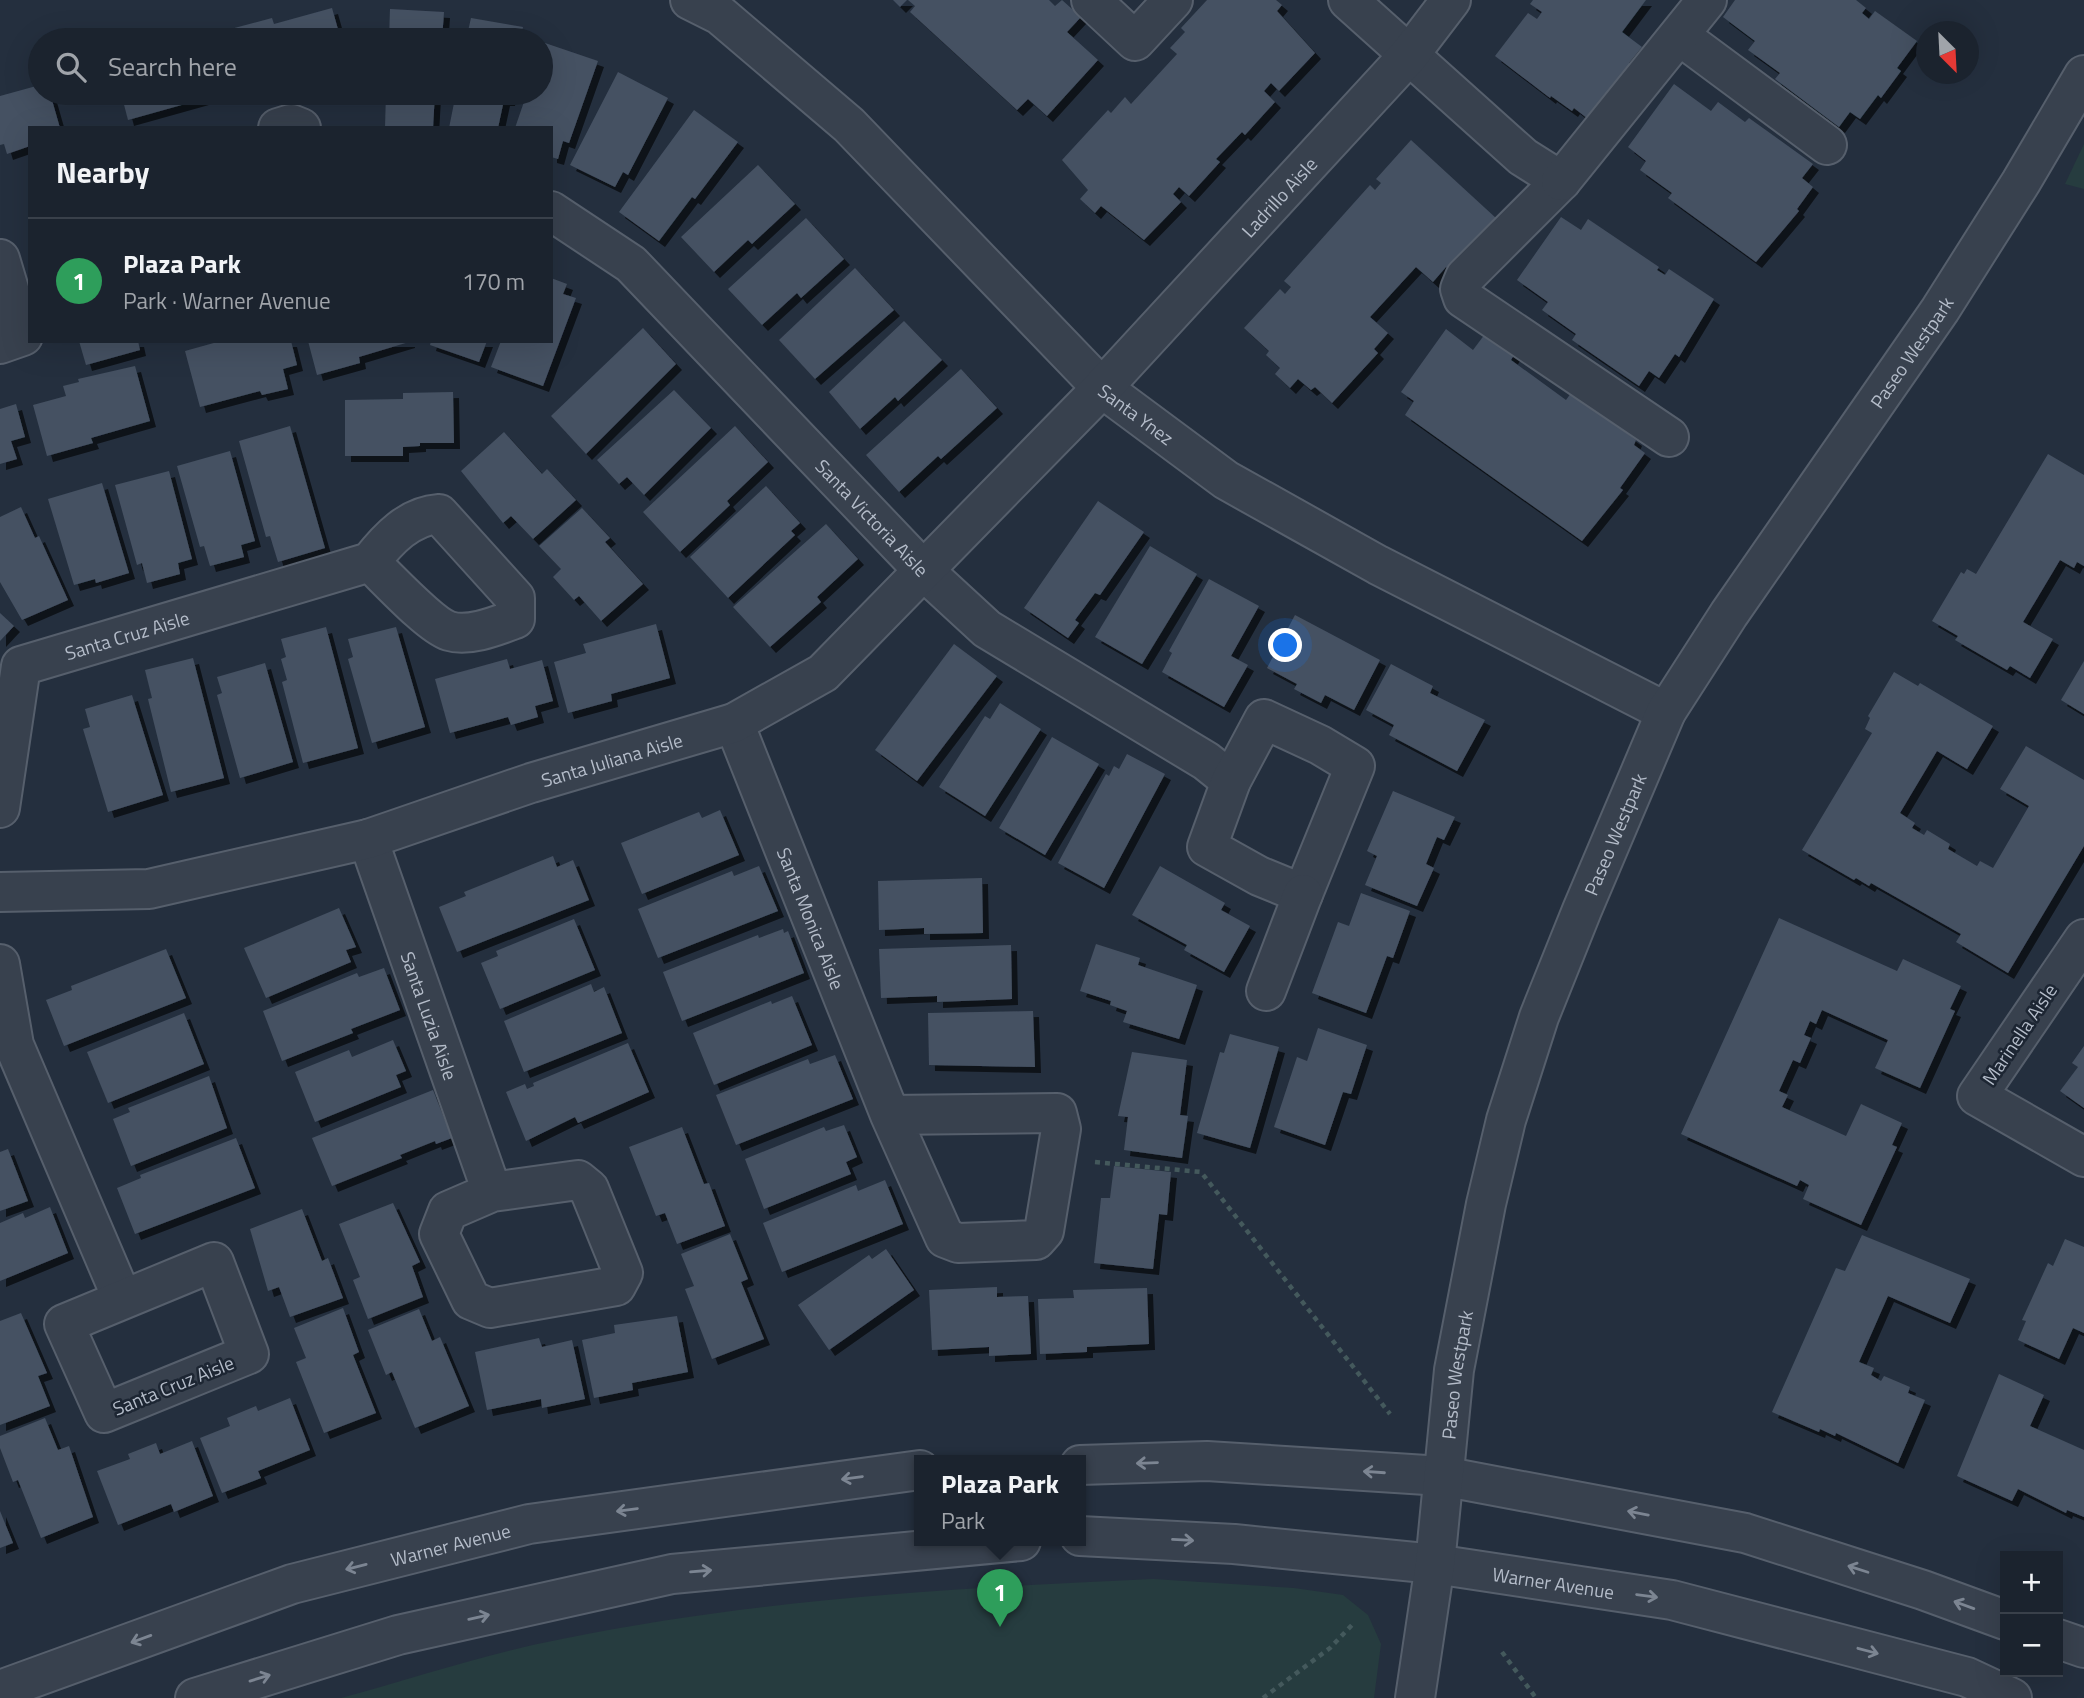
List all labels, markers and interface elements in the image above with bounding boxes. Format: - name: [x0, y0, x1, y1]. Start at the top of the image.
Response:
- north arrow: [1916, 21, 1979, 84]
- search box: [28, 28, 553, 105]
- text: Search here: [108, 47, 237, 86]
- icon: search: [52, 48, 90, 86]
- text: Nearby: [56, 149, 149, 195]
- street label: Ladrillo Aisle: [1234, 150, 1323, 243]
- text: Plaza Park: [123, 244, 241, 283]
- text: 1: [73, 264, 85, 299]
- text: 170 m: [462, 264, 525, 299]
- text: Park · Warner Avenue: [123, 283, 331, 318]
- street label: Paseo Westpark: [1862, 290, 1960, 414]
- street label: Santa Ynez: [1093, 376, 1180, 451]
- street label: Santa Victoria Aisle: [809, 452, 936, 583]
- street label: Santa Cruz Aisle: [61, 602, 193, 667]
- your location: [1268, 628, 1302, 662]
- street label: Santa Juliana Aisle: [537, 725, 686, 794]
- street label: Paseo Westpark: [1576, 768, 1653, 899]
- street label: Santa Monica Aisle: [770, 843, 853, 994]
- street label: Santa Luzia Aisle: [394, 947, 466, 1084]
- street label: Marinella Aisle: [1974, 977, 2064, 1091]
- street label: Paseo Westpark: [1433, 1308, 1480, 1441]
- street label: Santa Cruz Aisle: [108, 1348, 238, 1422]
- popup: [914, 1455, 1086, 1546]
- one-way arrow: [1136, 1456, 1159, 1469]
- text: Plaza Park: [941, 1464, 1059, 1503]
- one-way arrow: [1363, 1465, 1386, 1478]
- one-way arrow: [841, 1472, 864, 1485]
- text: Park: [941, 1503, 985, 1538]
- one-way arrow: [616, 1504, 638, 1517]
- one-way arrow: [1627, 1505, 1650, 1519]
- street label: Warner Avenue: [387, 1515, 513, 1573]
- one-way arrow: [1171, 1534, 1194, 1547]
- map controls: [2000, 1551, 2063, 1677]
- button: +: [2000, 1551, 2063, 1614]
- street label: Warner Avenue: [1491, 1558, 1616, 1606]
- one-way arrow: [346, 1561, 368, 1574]
- one-way arrow: [1848, 1561, 1870, 1574]
- one-way arrow: [690, 1564, 712, 1577]
- pin: 1: [977, 1569, 1023, 1627]
- one-way arrow: [1635, 1590, 1658, 1603]
- one-way arrow: [1954, 1597, 1976, 1610]
- one-way arrow: [467, 1610, 490, 1624]
- button: −: [2000, 1614, 2063, 1677]
- one-way arrow: [130, 1634, 152, 1646]
- one-way arrow: [1857, 1646, 1879, 1659]
- one-way arrow: [248, 1671, 270, 1683]

